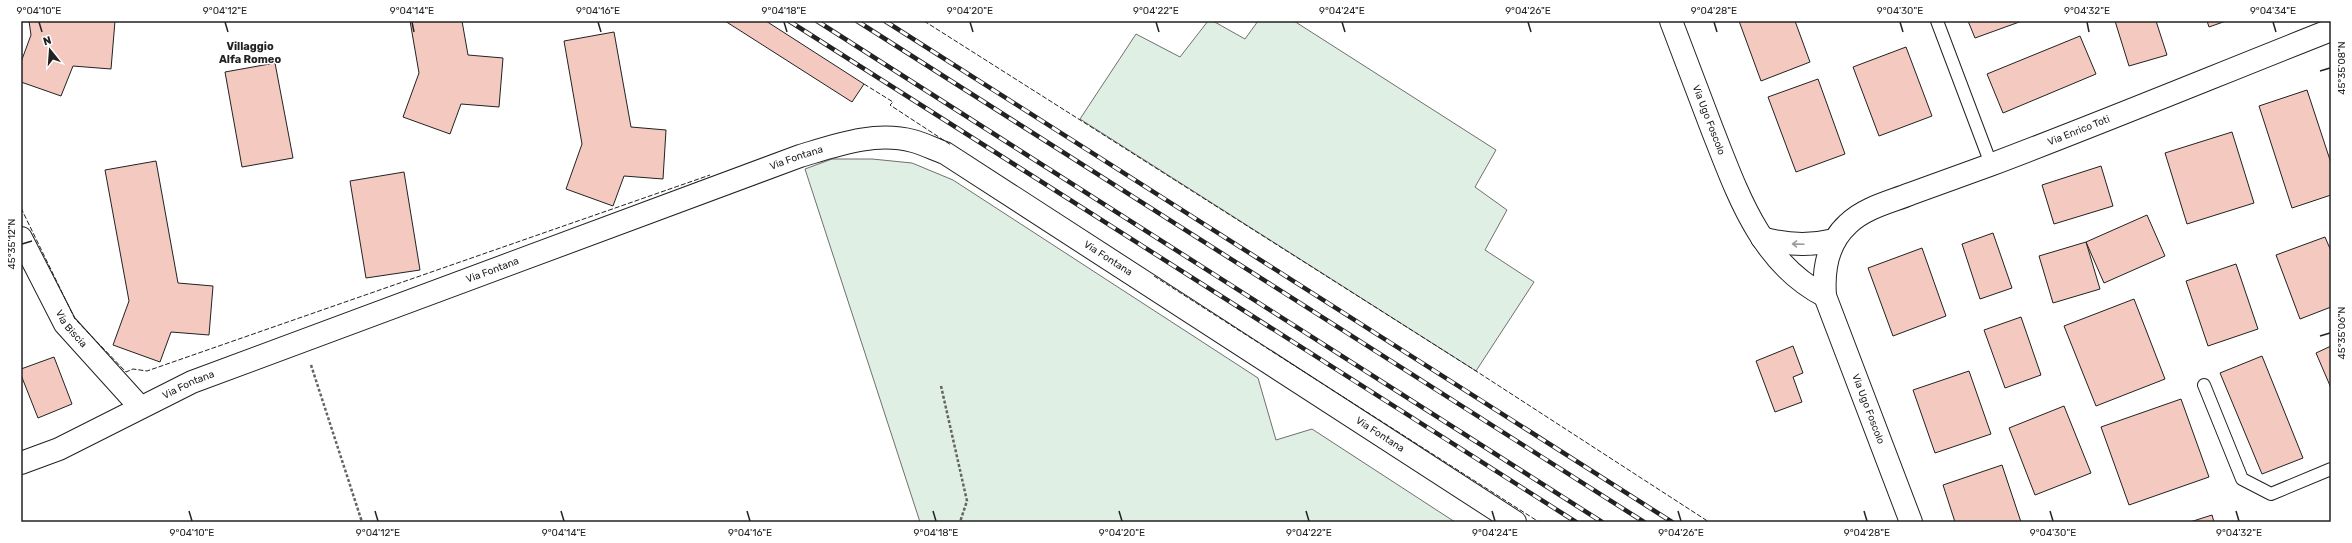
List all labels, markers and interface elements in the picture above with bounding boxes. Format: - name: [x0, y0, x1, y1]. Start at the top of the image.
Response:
- text: 9°04'10"E: [17, 5, 61, 17]
- text: 9°04'12"E: [203, 5, 247, 17]
- text: 9°04'14"E: [390, 5, 434, 17]
- text: 9°04'16"E: [576, 5, 620, 17]
- text: 9°04'18"E: [762, 5, 806, 17]
- text: 9°04'20"E: [947, 5, 993, 17]
- text: 9°04'22"E: [1133, 5, 1179, 17]
- text: 9°04'24"E: [1319, 5, 1365, 17]
- text: 9°04'26"E: [1505, 5, 1551, 17]
- text: 9°04'28"E: [1691, 5, 1737, 17]
- text: 9°04'30"E: [1877, 5, 1923, 17]
- text: 9°04'32"E: [2064, 5, 2110, 17]
- text: 9°04'34"E: [2250, 5, 2296, 17]
- north arrow: [30, 30, 70, 70]
- text: N: [42, 34, 53, 48]
- district label: Villaggio Alfa Romeo: [219, 40, 281, 66]
- text: 45°35'08"N: [2336, 41, 2348, 95]
- street label: Via Ugo Foscolo: [1690, 83, 1728, 157]
- street label: Via Enrico Toti: [2046, 113, 2112, 148]
- street label: Via Fontana: [768, 143, 824, 173]
- text: 45°35'12"N: [6, 218, 18, 270]
- street label: Via Fontana: [1081, 238, 1135, 279]
- one-way arrow: [1792, 240, 1805, 248]
- street label: Via Fontana: [464, 255, 521, 286]
- text: 45°35'06"N: [2336, 307, 2348, 359]
- street label: Via Biscia: [53, 308, 89, 350]
- street label: Via Fontana: [161, 368, 216, 402]
- street label: Via Ugo Foscolo: [1849, 372, 1887, 446]
- street label: Via Fontana: [1353, 414, 1407, 455]
- text: 9°04'10"E: [170, 527, 214, 539]
- text: 9°04'12"E: [356, 527, 400, 539]
- text: 9°04'14"E: [542, 527, 586, 539]
- text: 9°04'16"E: [728, 527, 772, 539]
- text: 9°04'18"E: [914, 527, 958, 539]
- text: 9°04'20"E: [1099, 527, 1145, 539]
- text: 9°04'22"E: [1286, 527, 1332, 539]
- text: 9°04'24"E: [1472, 527, 1518, 539]
- text: 9°04'26"E: [1658, 527, 1704, 539]
- text: 9°04'28"E: [1844, 527, 1890, 539]
- text: 9°04'30"E: [2030, 527, 2076, 539]
- text: 9°04'32"E: [2216, 527, 2262, 539]

